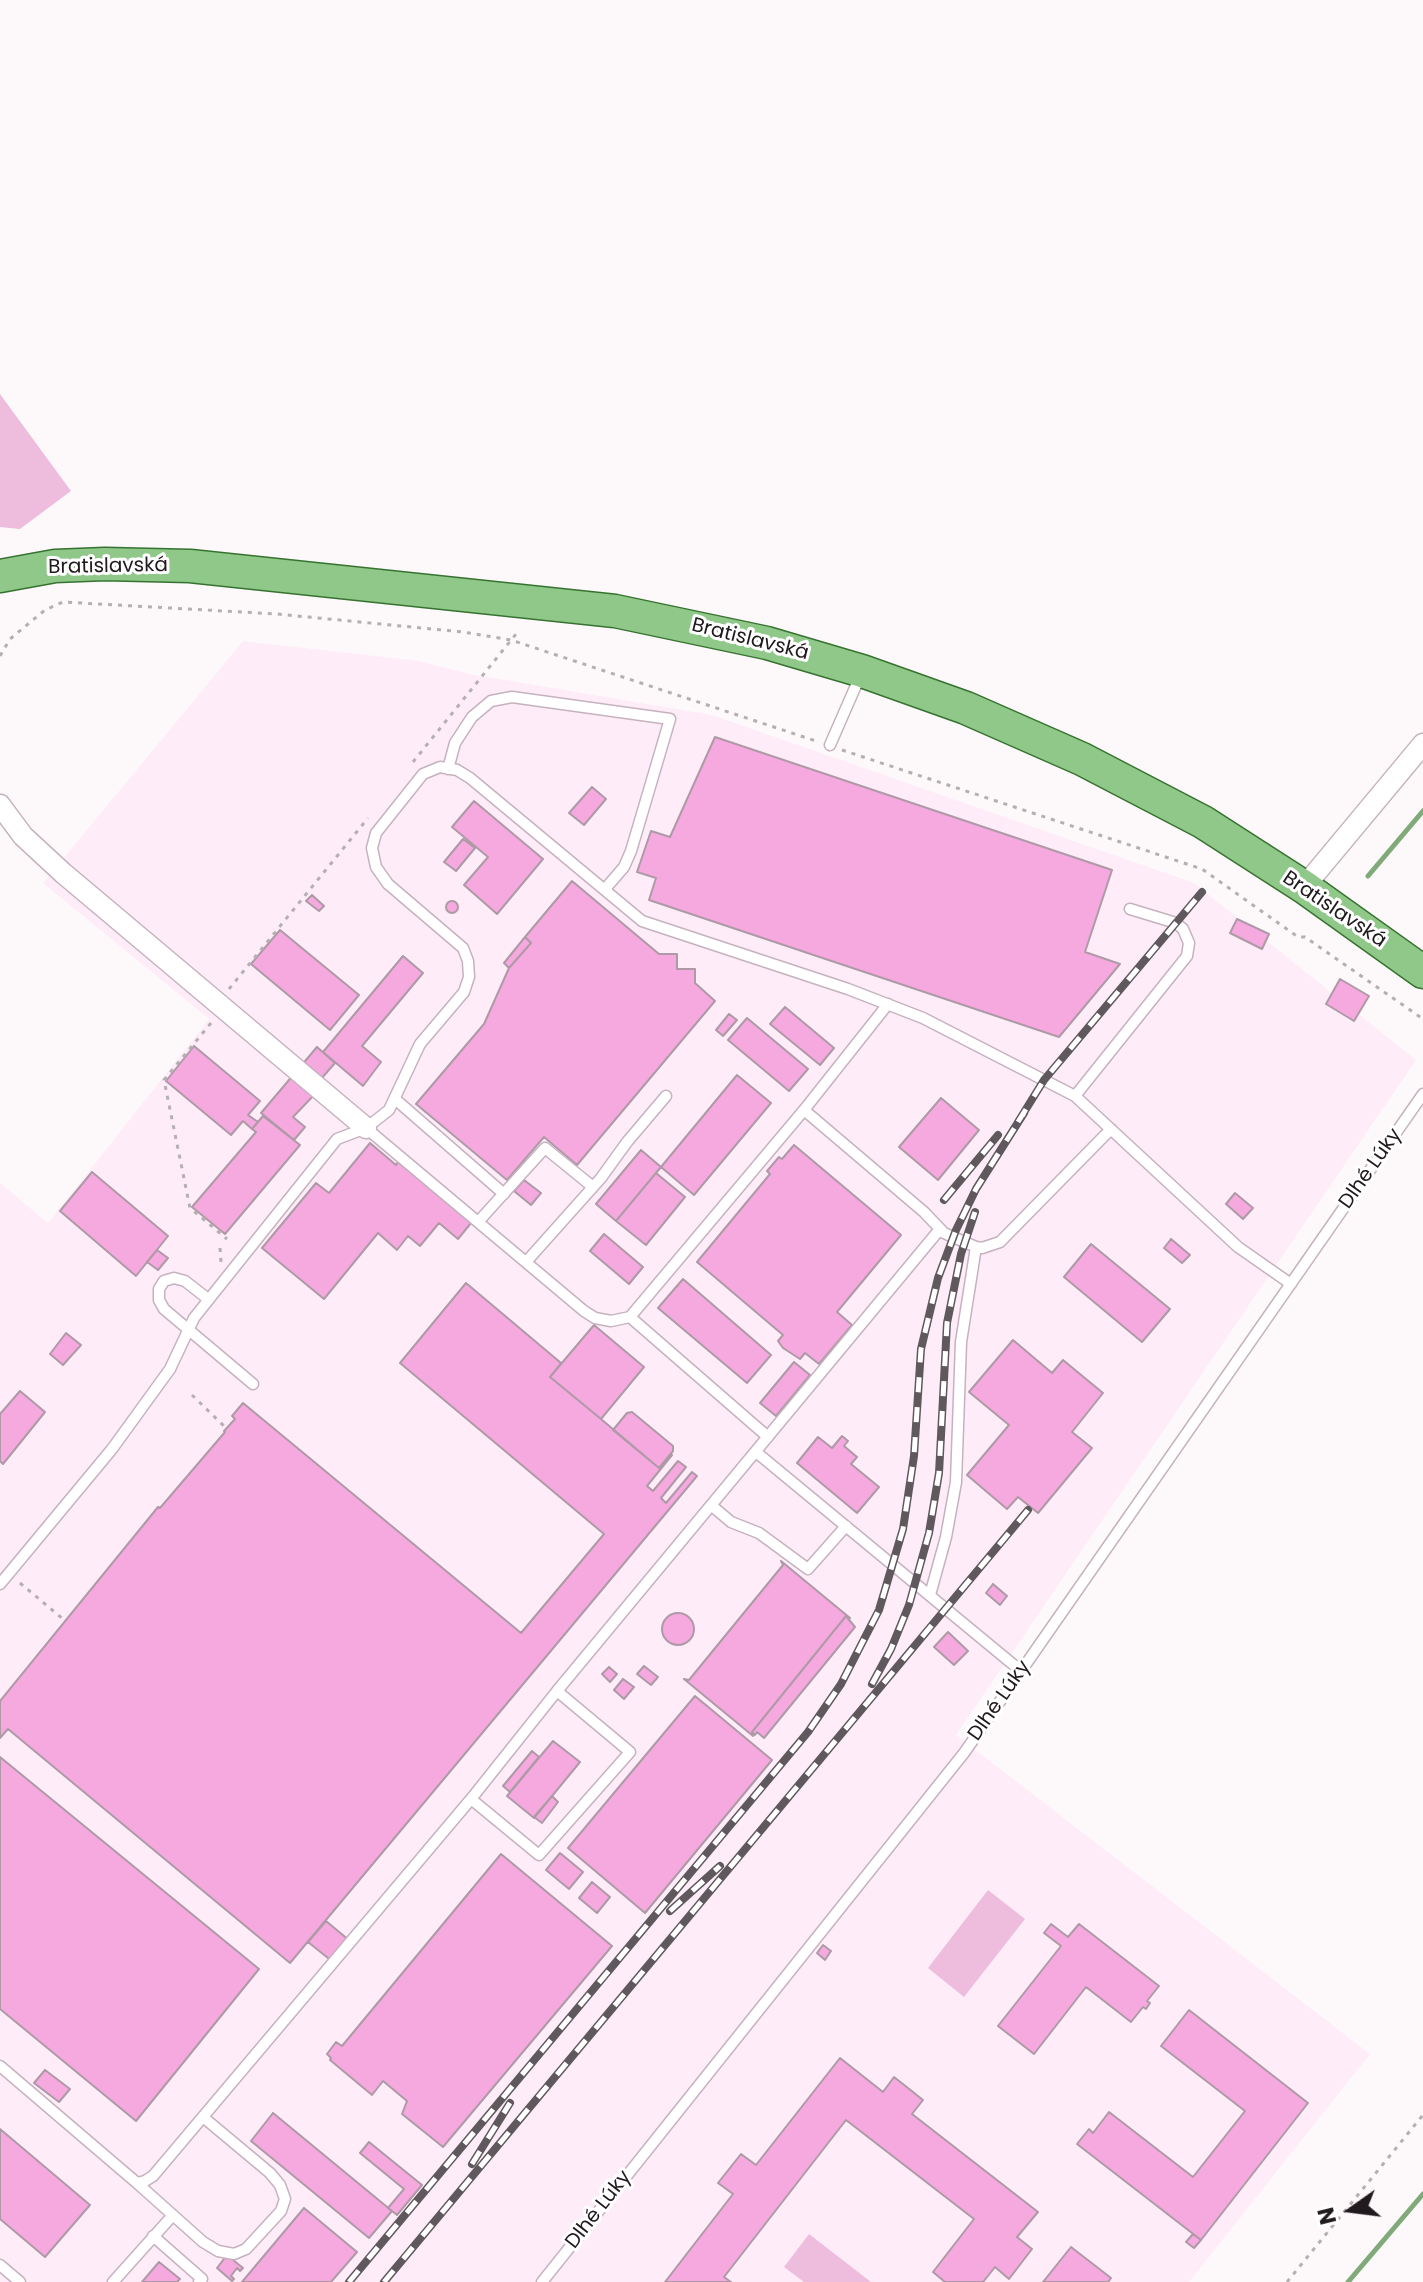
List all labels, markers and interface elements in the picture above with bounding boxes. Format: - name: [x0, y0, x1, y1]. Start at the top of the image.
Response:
- street label: Bratislavská: [48, 554, 168, 580]
- street label: Bratislavská: [689, 614, 811, 666]
- street label: Bratislavská: [1278, 867, 1390, 953]
- street label: Dlhé Lúky: [1335, 1124, 1407, 1214]
- street label: Dlhé Lúky: [964, 1656, 1036, 1746]
- street label: Dlhé Lúky: [561, 2166, 637, 2254]
- north arrow: [1311, 2170, 1391, 2250]
- text: N: [1310, 2204, 1344, 2228]

